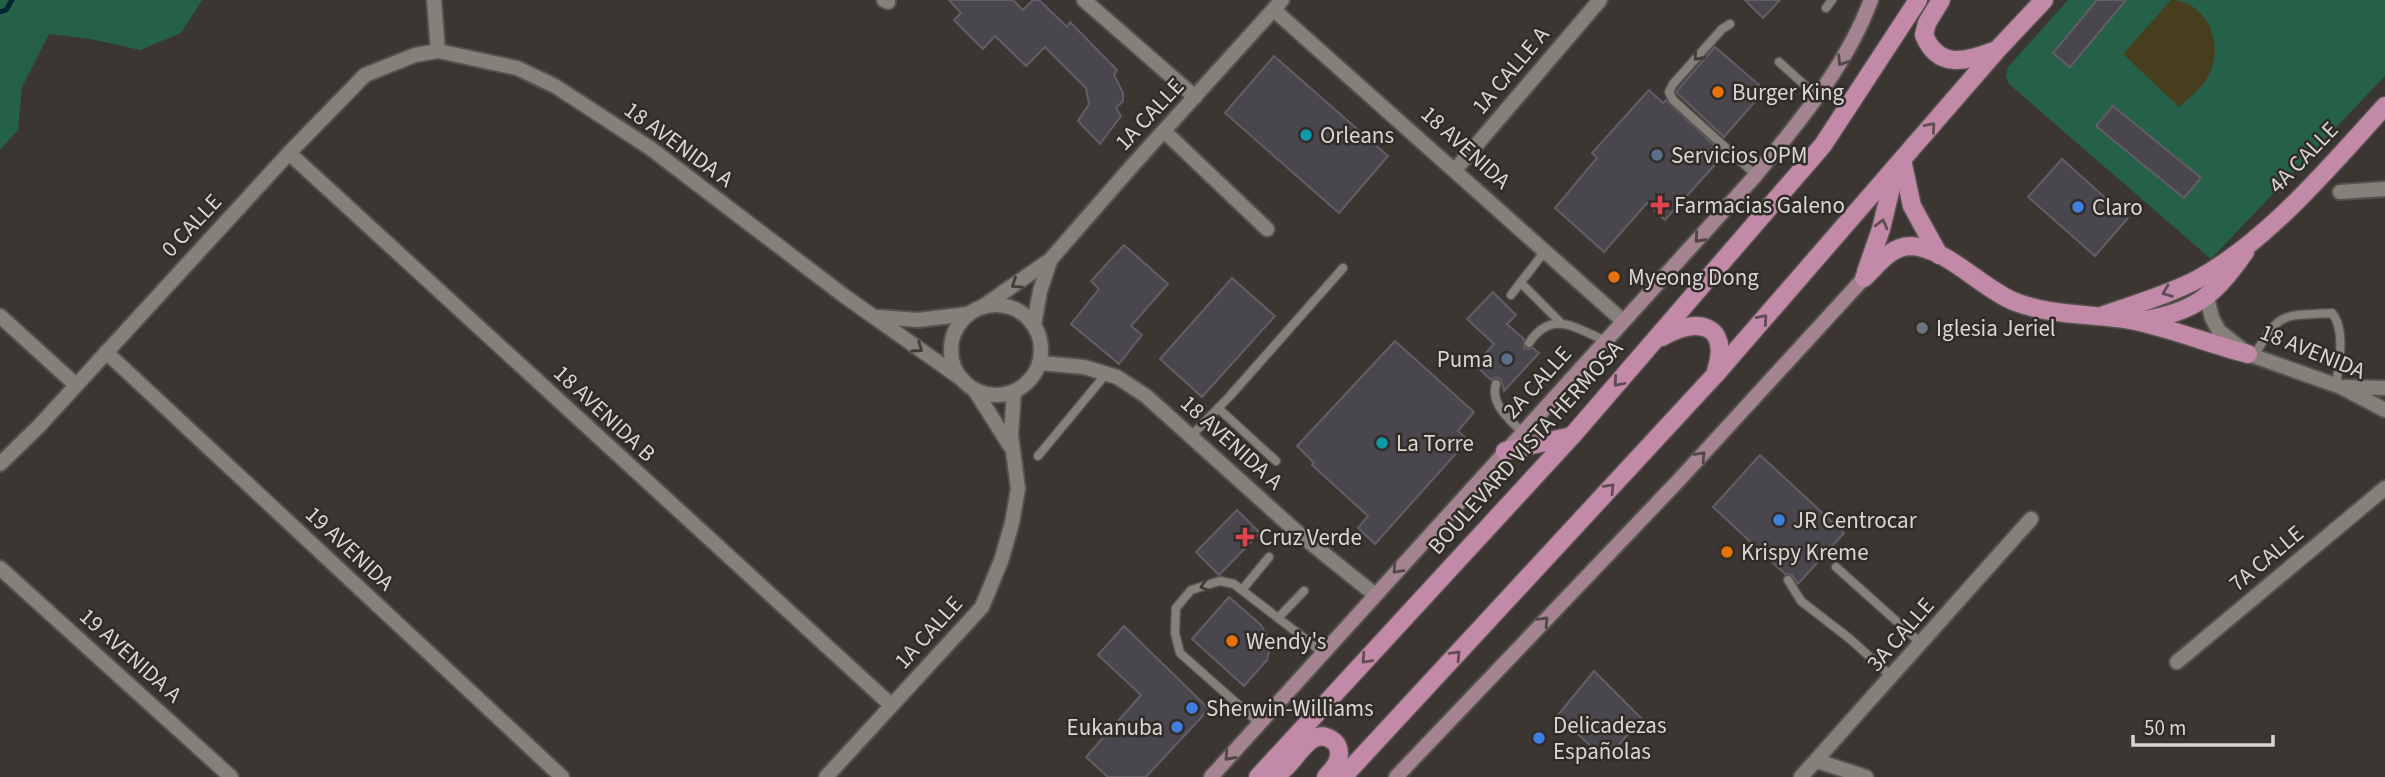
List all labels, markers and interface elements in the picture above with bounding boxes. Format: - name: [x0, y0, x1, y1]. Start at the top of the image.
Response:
- street label: 1A CALLE A: [1464, 19, 1557, 121]
- one-way arrow: [1694, 48, 1706, 61]
- one-way arrow: [1837, 54, 1850, 67]
- street label: 1A CALLE: [1107, 71, 1192, 158]
- place label: Burger King: [1732, 76, 1845, 109]
- marker: Burger King: [1710, 84, 1726, 100]
- street label: 18 AVENIDA A: [617, 93, 741, 196]
- street label: 18 AVENIDA: [1413, 98, 1518, 197]
- street label: 4A CALLE: [2261, 114, 2346, 201]
- place label: Orleans: [1320, 119, 1394, 152]
- one-way arrow: [1923, 123, 1935, 136]
- marker: Orleans: [1298, 127, 1314, 143]
- place label: Servicios OPM: [1671, 139, 1807, 172]
- marker: Servicios OPM: [1649, 147, 1665, 163]
- street label: 0 CALLE: [153, 186, 229, 264]
- place label: Farmacias Galeno: [1674, 189, 1845, 222]
- place label: Claro: [2092, 191, 2143, 224]
- marker: Farmacias Galeno: [1652, 197, 1668, 213]
- marker: Claro: [2070, 199, 2086, 215]
- one-way arrow: [1874, 218, 1888, 230]
- one-way arrow: [1695, 230, 1707, 243]
- place label: Myeong Dong: [1628, 261, 1759, 294]
- marker: Myeong Dong: [1606, 269, 1622, 285]
- one-way arrow: [1011, 276, 1024, 289]
- one-way arrow: [2162, 284, 2174, 298]
- place label: Iglesia Jeriel: [1936, 312, 2056, 345]
- one-way arrow: [1755, 315, 1768, 328]
- street label: 18 AVENIDA: [2255, 315, 2371, 388]
- marker: Iglesia Jeriel: [1914, 320, 1930, 336]
- street label: BOULEVARD VISTA HERMOSA: [1420, 333, 1631, 562]
- street label: 2A CALLE: [1495, 338, 1579, 426]
- one-way arrow: [910, 340, 923, 352]
- place label: Puma: [1437, 343, 1493, 376]
- marker: Puma: [1499, 351, 1515, 367]
- street label: 18 AVENIDA B: [546, 357, 663, 469]
- one-way arrow: [1614, 374, 1626, 387]
- street label: 18 AVENIDA A: [1173, 387, 1291, 498]
- place label: La Torre: [1396, 427, 1474, 460]
- marker: La Torre: [1374, 435, 1390, 451]
- one-way arrow: [1693, 451, 1705, 464]
- one-way arrow: [1602, 483, 1615, 496]
- street label: 19 AVENIDA: [298, 498, 402, 599]
- place label: JR Centrocar: [1793, 504, 1918, 537]
- marker: JR Centrocar: [1771, 512, 1787, 528]
- street label: 7A CALLE: [2222, 517, 2311, 600]
- place label: Cruz Verde: [1259, 521, 1362, 554]
- marker: Cruz Verde: [1237, 529, 1253, 545]
- place label: Krispy Kreme: [1741, 536, 1869, 569]
- marker: Krispy Kreme: [1719, 544, 1735, 560]
- one-way arrow: [1393, 561, 1406, 574]
- one-way arrow: [1199, 577, 1211, 592]
- street label: 1A CALLE: [886, 588, 970, 676]
- street label: 3A CALLE: [1859, 590, 1942, 679]
- street label: 19 AVENIDA A: [72, 600, 190, 711]
- one-way arrow: [1536, 616, 1549, 629]
- place label: Wendy's: [1246, 625, 1326, 658]
- marker: Wendy's: [1224, 633, 1240, 649]
- one-way arrow: [1448, 650, 1460, 663]
- one-way arrow: [1362, 651, 1375, 664]
- place label: Sherwin-Williams: [1206, 692, 1374, 725]
- marker: Sherwin-Williams: [1184, 700, 1200, 716]
- scale bar: [2133, 704, 2273, 748]
- place label: Delicadezas Españolas: [1553, 709, 1667, 768]
- place label: Eukanuba: [1067, 711, 1163, 744]
- text: 50 m: [2144, 713, 2186, 743]
- marker: Eukanuba: [1169, 719, 1185, 735]
- marker: Delicadezas Españolas: [1531, 730, 1547, 746]
- one-way arrow: [1225, 748, 1237, 761]

